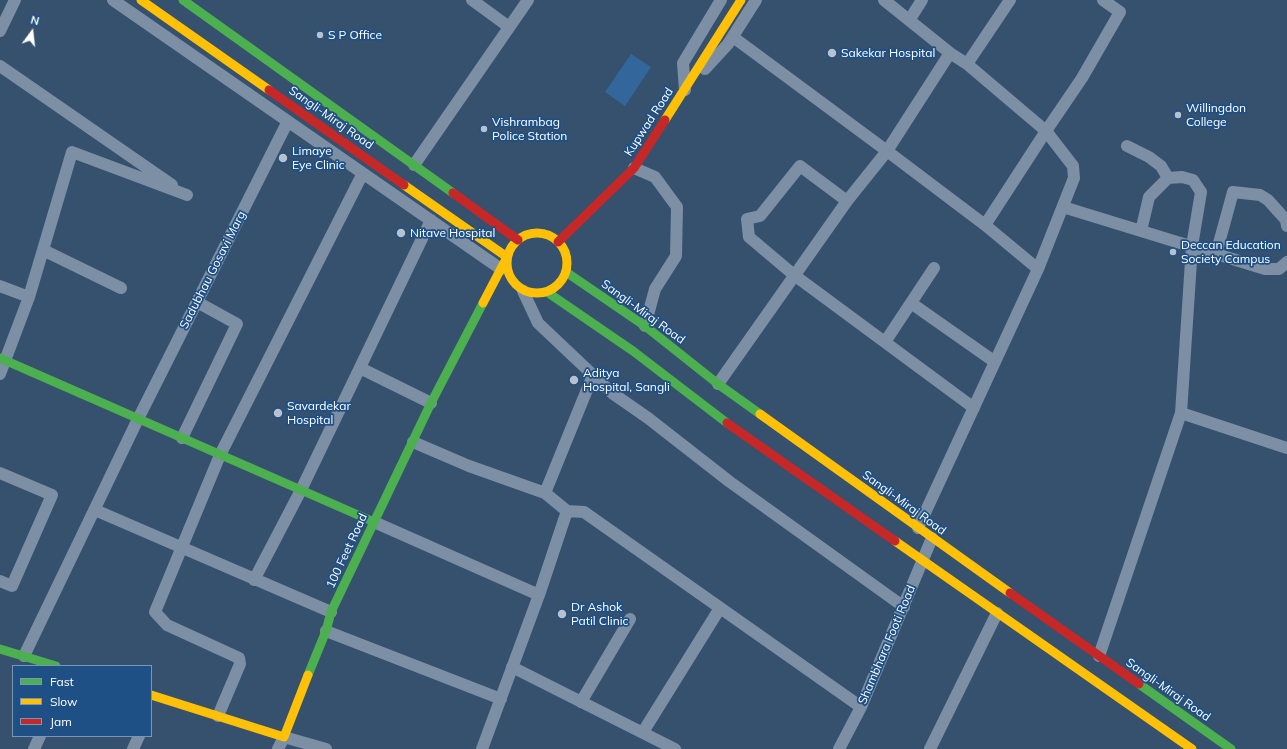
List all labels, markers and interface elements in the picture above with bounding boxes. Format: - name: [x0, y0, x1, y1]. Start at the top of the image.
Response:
- north arrow: [12, 12, 52, 52]
- text: N: [29, 13, 41, 28]
- place label: S P Office: [328, 28, 382, 42]
- marker: S P Office: [315, 30, 325, 40]
- place label: Sakekar Hospital: [841, 46, 935, 60]
- marker: Sakekar Hospital: [826, 47, 838, 59]
- street label: Sangli-Miraj Road: [286, 83, 376, 153]
- street label: Kupwad Road: [622, 85, 676, 159]
- place label: Willingdon College: [1186, 101, 1246, 129]
- marker: Willingdon College: [1173, 110, 1183, 120]
- place label: Vishrambag Police Station: [492, 115, 567, 143]
- marker: Vishrambag Police Station: [479, 124, 489, 134]
- place label: Limaye Eye Clinic: [292, 144, 345, 172]
- marker: Limaye Eye Clinic: [277, 152, 289, 164]
- street label: Sadubhau Gosavi Marg: [177, 209, 249, 331]
- place label: Nitave Hospital: [410, 226, 495, 240]
- marker: Nitave Hospital: [395, 227, 407, 239]
- place label: Deccan Education Society Campus: [1181, 238, 1281, 266]
- marker: Deccan Education Society Campus: [1168, 247, 1178, 257]
- street label: Sangli-Miraj Road: [598, 277, 688, 347]
- place label: Aditya Hospital, Sangli: [583, 366, 670, 394]
- marker: Aditya Hospital, Sangli: [568, 374, 580, 386]
- place label: Savardekar Hospital: [287, 399, 351, 427]
- marker: Savardekar Hospital: [272, 407, 284, 419]
- street label: Sangli-Miraj Road: [859, 468, 949, 538]
- street label: 100 Feet Road: [323, 511, 371, 591]
- street label: Shambhara Footi Road: [855, 583, 919, 707]
- place label: Dr Ashok Patil Clinic: [571, 600, 629, 628]
- marker: Dr Ashok Patil Clinic: [556, 608, 568, 620]
- street label: Sangli-Miraj Road: [1123, 655, 1213, 725]
- legend: [12, 665, 152, 737]
- text: Fast: [50, 674, 74, 689]
- text: Slow: [50, 694, 78, 709]
- text: Jam: [50, 714, 72, 729]

